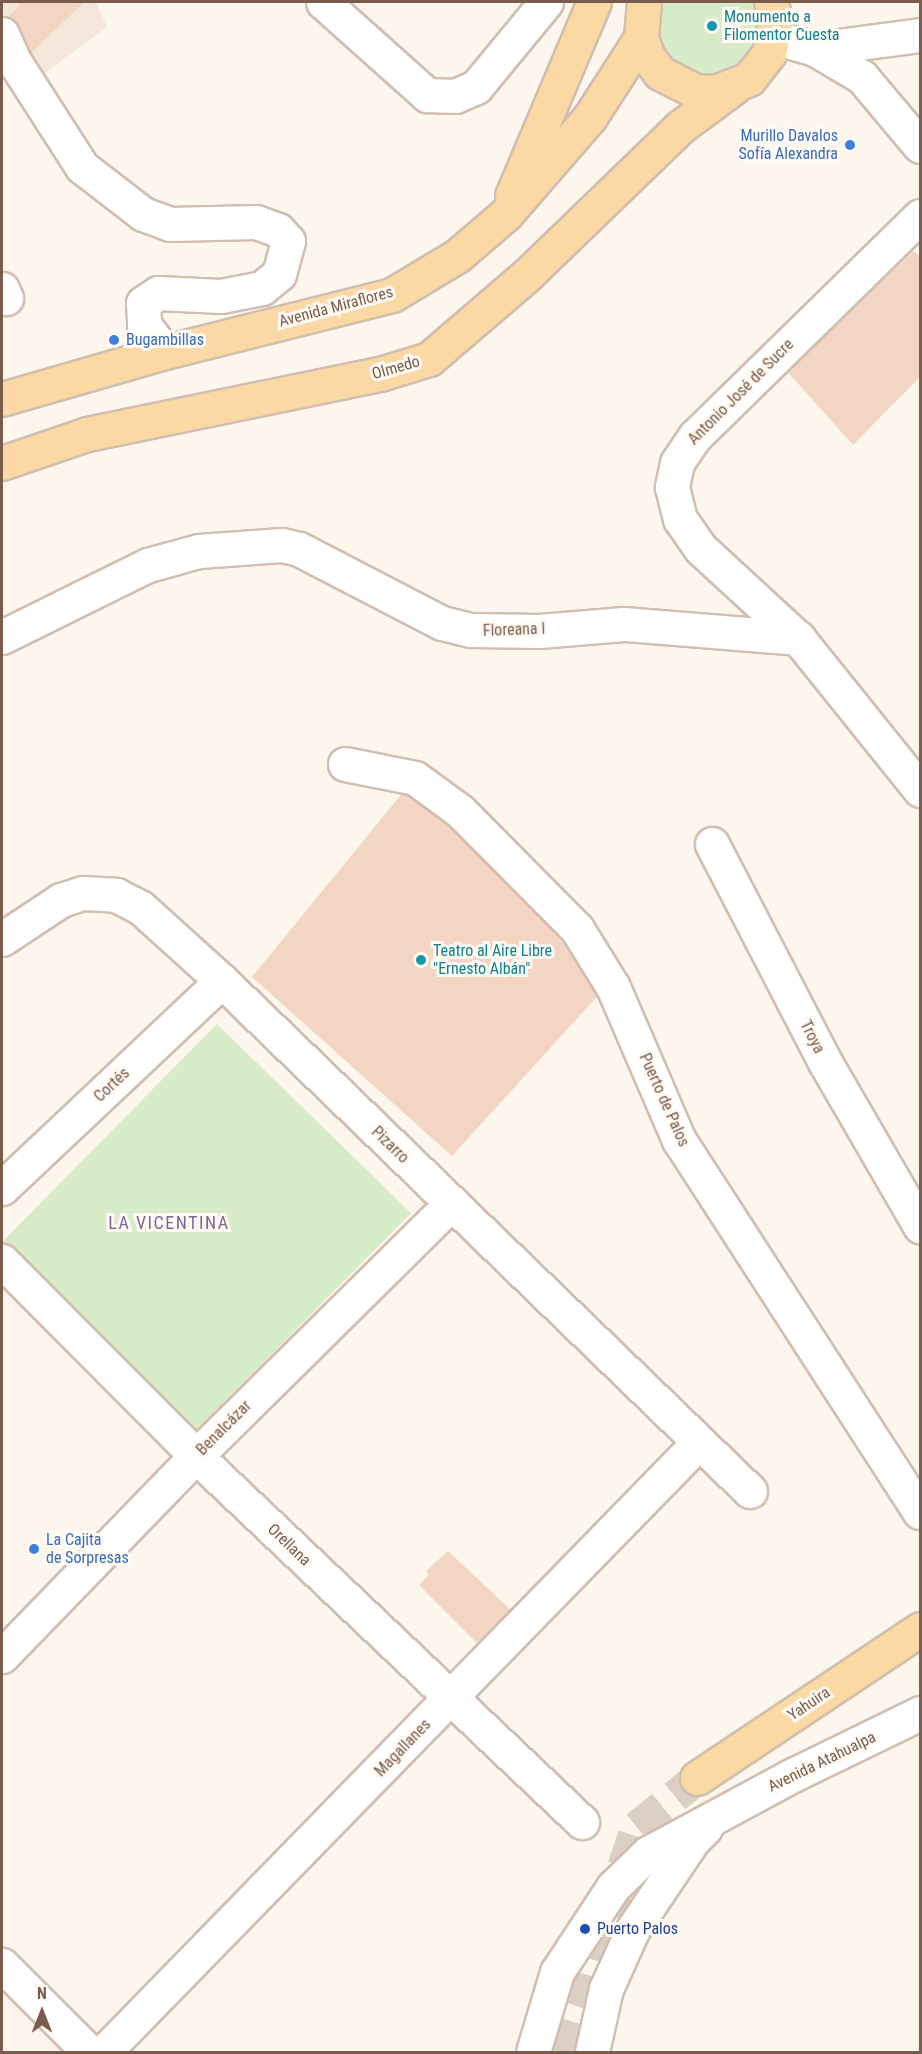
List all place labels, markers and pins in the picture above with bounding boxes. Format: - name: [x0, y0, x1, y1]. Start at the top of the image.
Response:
- place label: Monumento a Filomentor Cuesta: [724, 7, 840, 45]
- marker: Monumento a Filomentor Cuesta: [705, 19, 719, 33]
- place label: Murillo Davalos Sofía Alexandra: [739, 126, 838, 164]
- marker: Murillo Davalos Sofía Alexandra: [843, 138, 857, 152]
- place label: Bugambillas: [126, 330, 204, 350]
- marker: Bugambillas: [107, 333, 121, 347]
- place label: Teatro al Aire Libre "Ernesto Albán": [433, 941, 552, 979]
- marker: Teatro al Aire Libre "Ernesto Albán": [414, 953, 428, 967]
- place label: La Cajita de Sorpresas: [46, 1530, 129, 1568]
- marker: La Cajita de Sorpresas: [27, 1542, 41, 1556]
- place label: Puerto Palos: [597, 1919, 678, 1939]
- marker: Puerto Palos: [578, 1922, 592, 1936]

